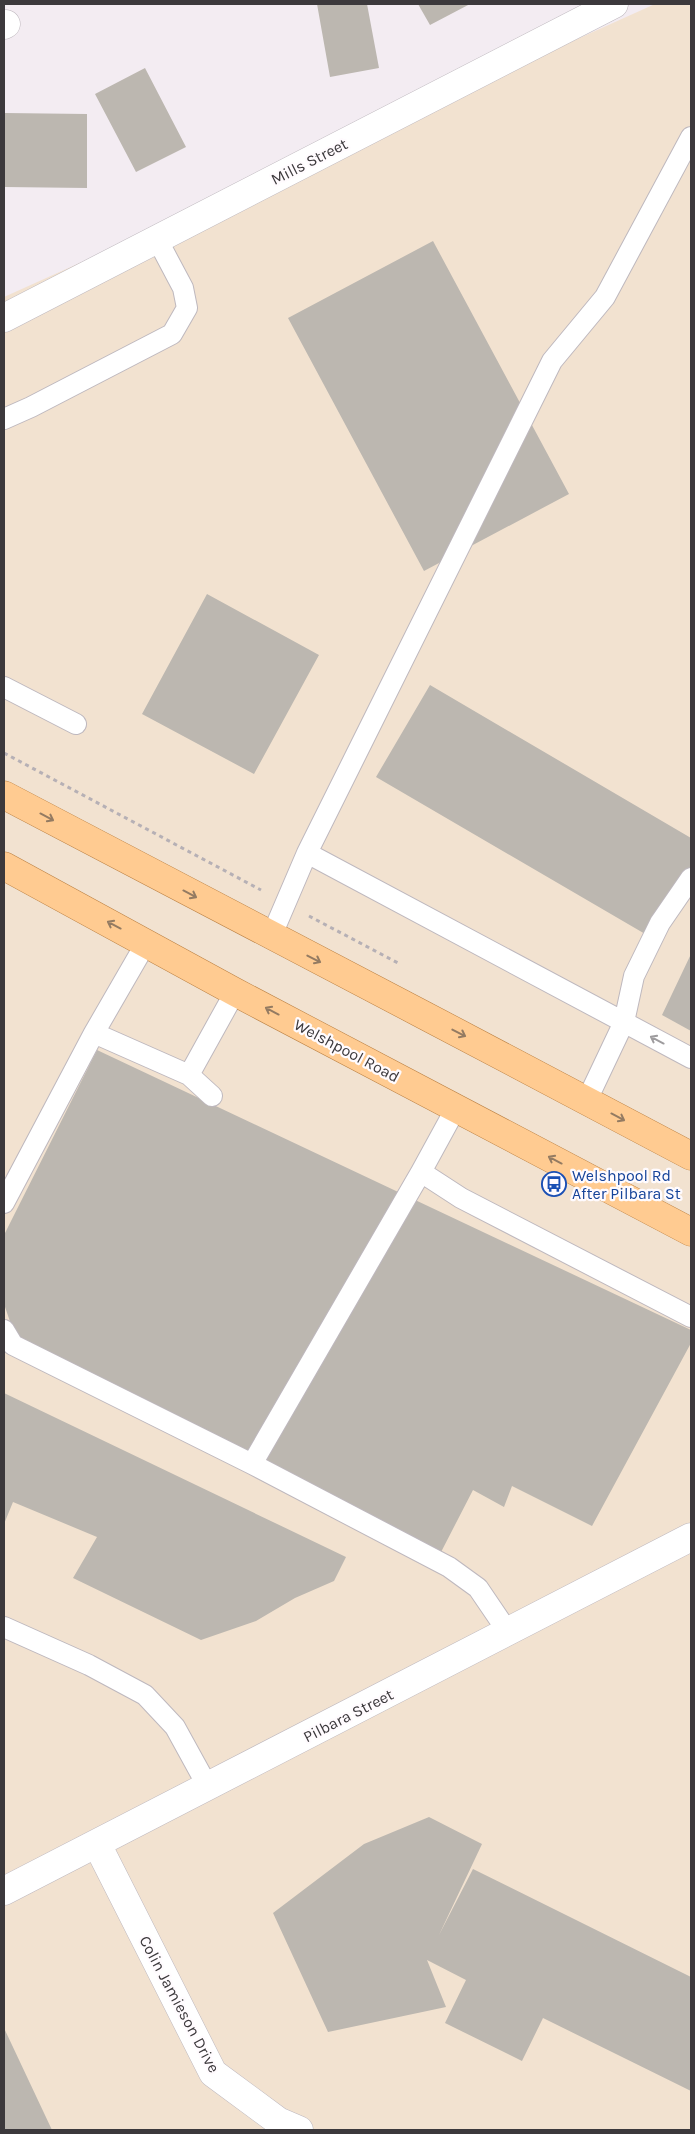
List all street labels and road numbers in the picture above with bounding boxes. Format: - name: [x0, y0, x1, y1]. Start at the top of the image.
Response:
- street label: Mills Street: [268, 134, 351, 189]
- street label: Welshpool Road: [291, 1015, 403, 1086]
- street label: Pilbara Street: [300, 1685, 397, 1746]
- street label: Colin Jamieson Drive: [135, 1932, 224, 2076]

